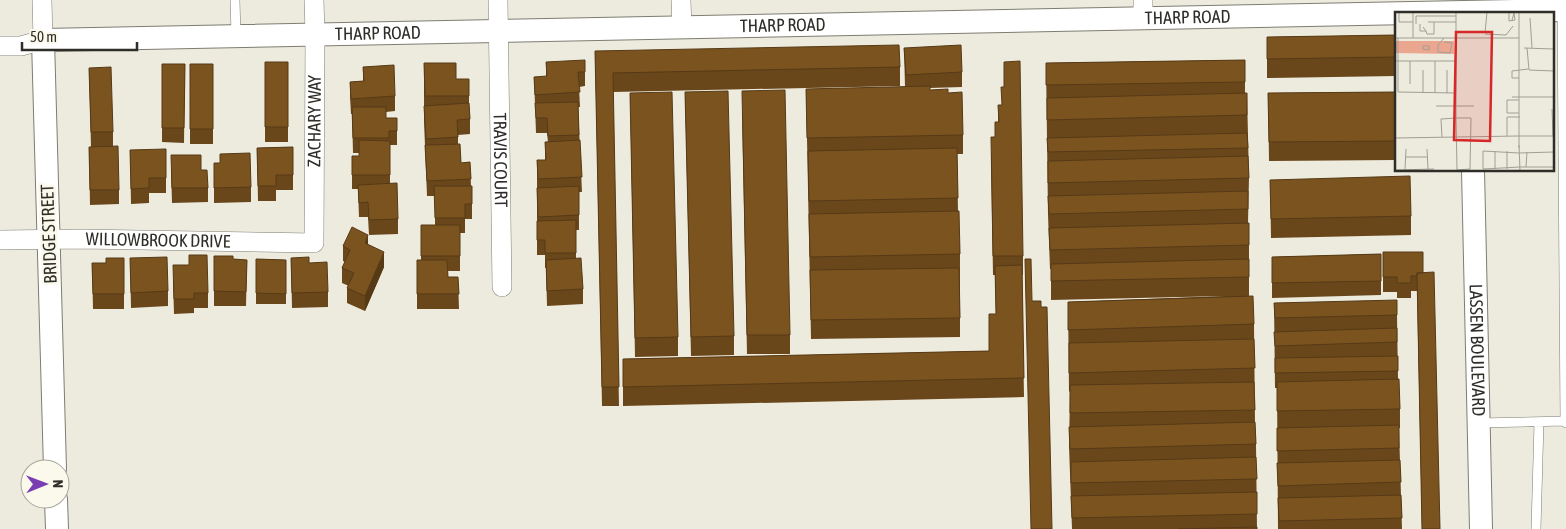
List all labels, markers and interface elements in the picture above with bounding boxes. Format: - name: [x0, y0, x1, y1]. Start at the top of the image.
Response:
- street label: THARP ROAD: [1145, 6, 1231, 28]
- inset map: [1395, 12, 1554, 171]
- street label: THARP ROAD: [740, 14, 826, 36]
- scale bar: [22, 20, 138, 52]
- street label: THARP ROAD: [335, 22, 421, 44]
- text: 50 m: [30, 28, 57, 45]
- street label: ZACHARY WAY: [303, 75, 325, 167]
- street label: TRAVIS COURT: [490, 113, 512, 208]
- street label: BRIDGE STREET: [36, 184, 61, 284]
- street label: WILLOWBROOK DRIVE: [86, 228, 231, 252]
- street label: LASSEN BOULEVARD: [1466, 284, 1489, 416]
- north arrow: [20, 459, 70, 509]
- text: N: [50, 480, 66, 488]

